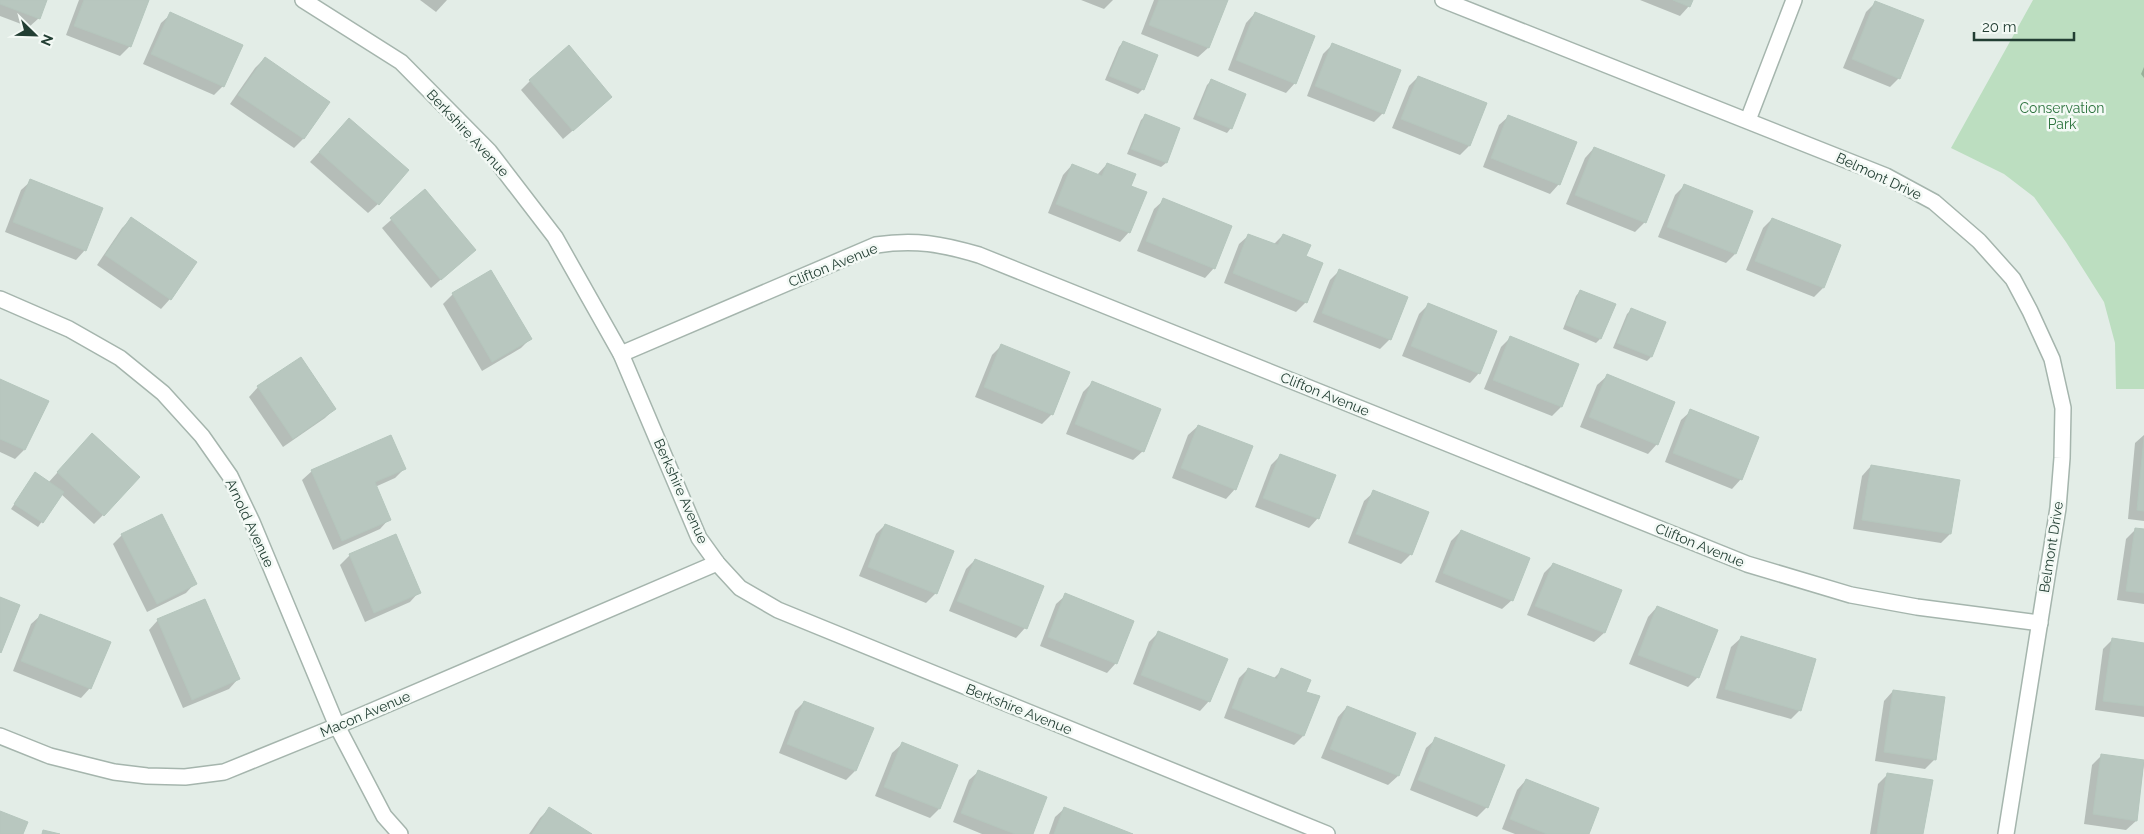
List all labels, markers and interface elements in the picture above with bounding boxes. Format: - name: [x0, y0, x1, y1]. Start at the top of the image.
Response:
- north arrow: [10, 10, 60, 60]
- scale bar: [1974, 10, 2074, 42]
- text: 20 m: [1982, 18, 2017, 36]
- text: N: [38, 32, 56, 48]
- street label: Berkshire Avenue: [424, 86, 512, 180]
- park label: Conservation Park: [2019, 100, 2105, 132]
- street label: Belmont Drive: [1834, 149, 1924, 203]
- street label: Clifton Avenue: [786, 240, 880, 290]
- street label: Clifton Avenue: [1278, 369, 1372, 419]
- street label: Berkshire Avenue: [651, 436, 711, 546]
- street label: Arnold Avenue: [223, 476, 277, 570]
- street label: Belmont Drive: [2036, 500, 2066, 594]
- street label: Clifton Avenue: [1653, 520, 1747, 570]
- street label: Berkshire Avenue: [964, 680, 1074, 738]
- street label: Macon Avenue: [318, 688, 412, 740]

